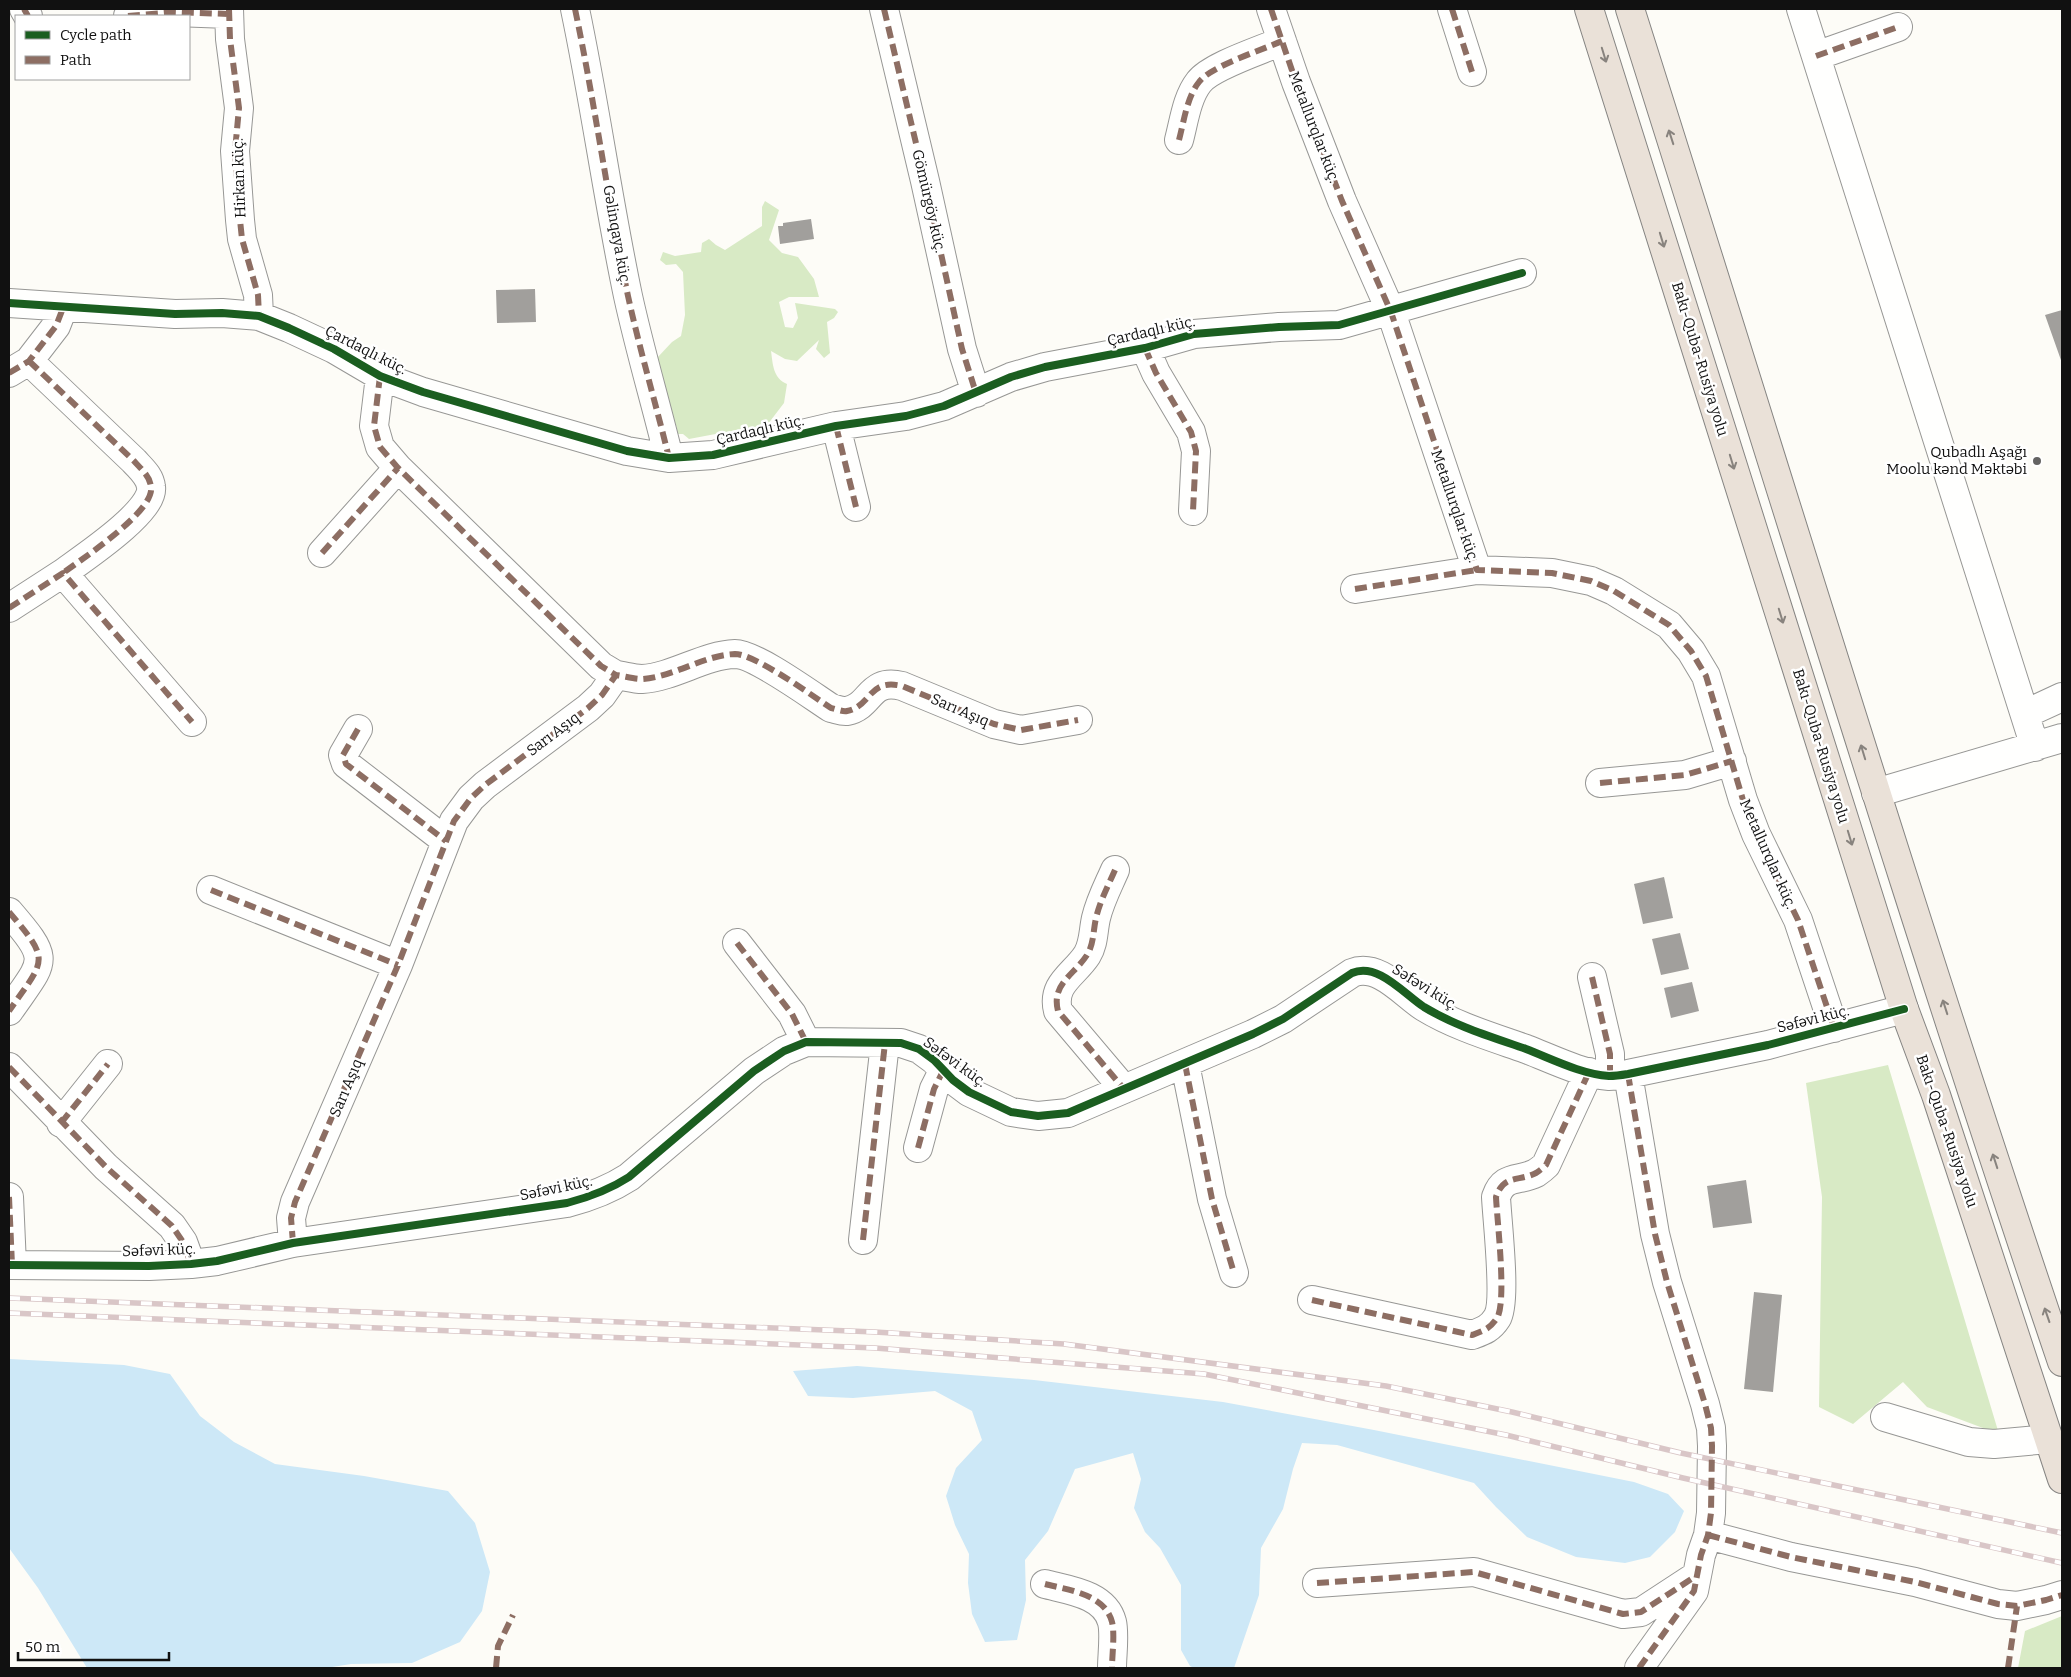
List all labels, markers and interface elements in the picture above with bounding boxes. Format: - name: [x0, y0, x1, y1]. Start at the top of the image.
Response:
- legend: [15, 15, 190, 80]
- text: Cycle path: [60, 26, 132, 44]
- one-way arrow: [1599, 47, 1609, 63]
- text: Path: [60, 51, 92, 69]
- street label: Metallurqlar küç.: [1284, 69, 1344, 185]
- one-way arrow: [1665, 129, 1675, 145]
- street label: Hirkan küç.: [229, 138, 249, 218]
- street label: Gömürgöy küç.: [908, 148, 950, 254]
- street label: Gəlinqaya küç.: [599, 184, 635, 286]
- one-way arrow: [1658, 231, 1667, 247]
- street label: Bakı-Quba-Rusiya yolu: [1668, 280, 1732, 438]
- street label: Çardaqlı küç.: [1105, 312, 1197, 350]
- street label: Çardaqlı küç.: [322, 322, 410, 378]
- street label: Çardaqlı küç.: [714, 411, 806, 449]
- place label: Qubadlı Aşağı Moolu kənd Məktəbi: [1886, 443, 2028, 478]
- street label: Metallurqlar küç.: [1427, 447, 1483, 565]
- one-way arrow: [1727, 453, 1737, 469]
- marker: Qubadlı Aşağı Moolu kənd Məktəbi: [2031, 455, 2043, 467]
- one-way arrow: [1776, 608, 1786, 624]
- street label: Bakı-Quba-Rusiya yolu: [1789, 667, 1853, 825]
- street label: Sarı Aşıq: [928, 690, 992, 730]
- street label: Sarı Aşıq: [523, 708, 583, 760]
- one-way arrow: [1858, 744, 1868, 760]
- street label: Metallurqlar küç.: [1736, 796, 1800, 912]
- one-way arrow: [1846, 830, 1856, 846]
- street label: Səfəvi küç.: [1389, 960, 1461, 1014]
- one-way arrow: [1940, 999, 1949, 1015]
- street label: Səfəvi küç.: [1775, 1001, 1851, 1037]
- street label: Səfəvi küç.: [920, 1033, 990, 1091]
- street label: Bakı-Quba-Rusiya yolu: [1912, 1052, 1982, 1210]
- street label: Sarı Aşıq: [326, 1056, 366, 1120]
- one-way arrow: [1990, 1154, 1999, 1170]
- street label: Səfəvi küç.: [518, 1172, 594, 1204]
- street label: Səfəvi küç.: [122, 1240, 196, 1260]
- one-way arrow: [2041, 1308, 2051, 1324]
- scale bar: [18, 1630, 169, 1662]
- text: 50 m: [25, 1638, 61, 1656]

